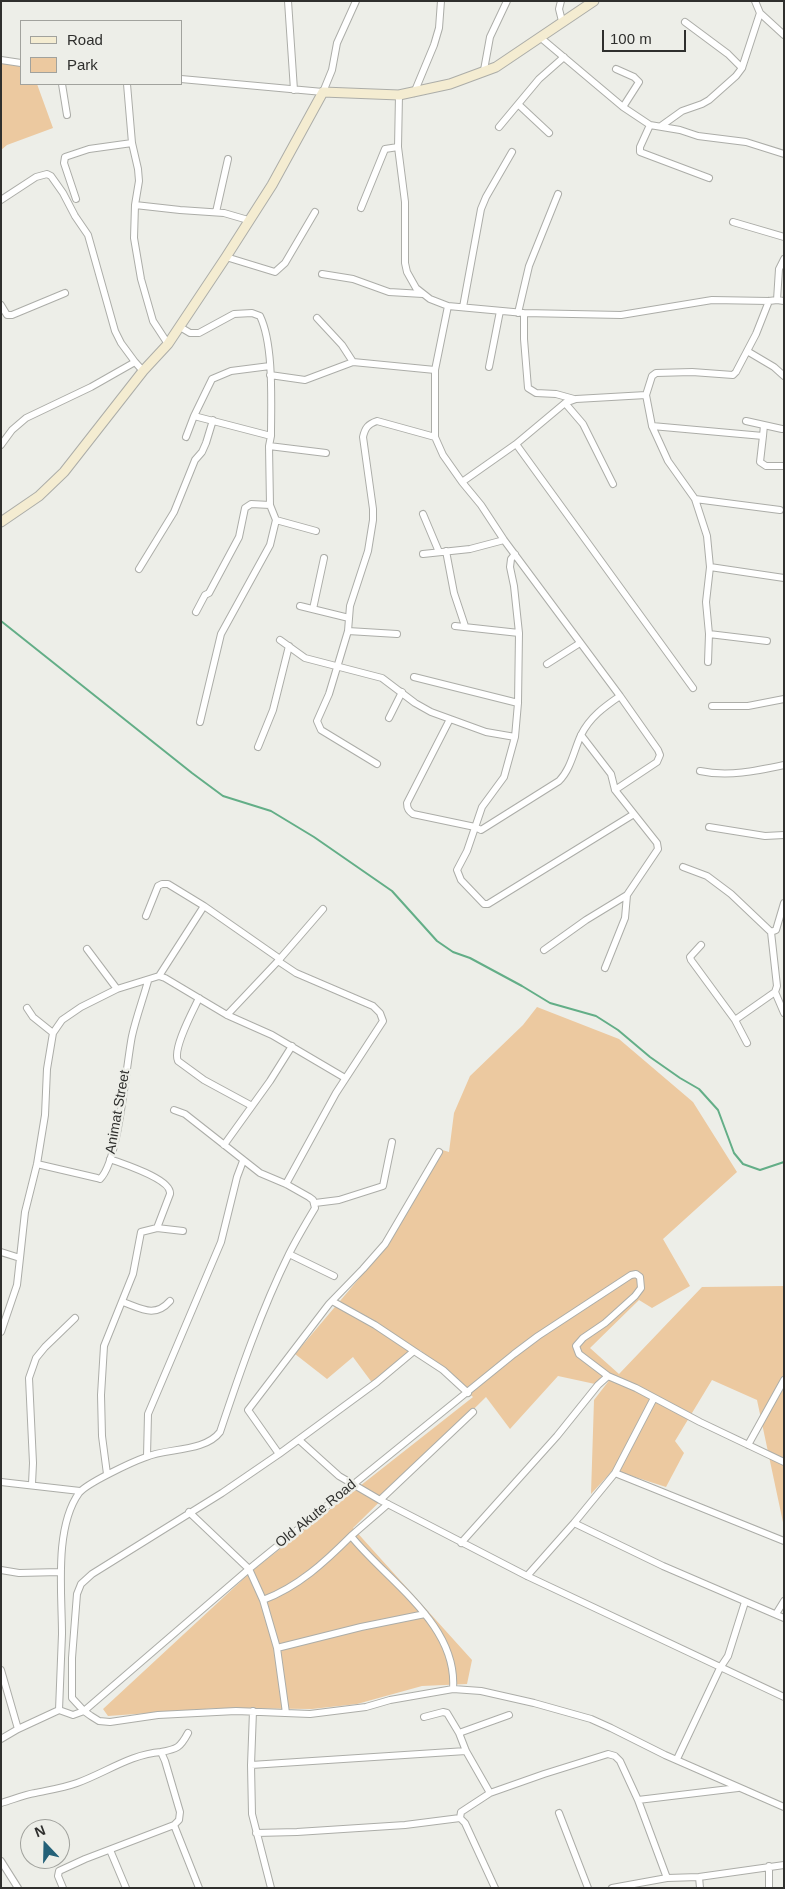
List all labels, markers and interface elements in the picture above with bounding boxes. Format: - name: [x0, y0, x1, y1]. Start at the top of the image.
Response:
- legend: [20, 20, 182, 85]
- scale bar: [605, 20, 689, 52]
- text: 100 m: [610, 30, 652, 47]
- text: Road: [67, 31, 103, 48]
- text: Park: [67, 56, 98, 73]
- street label: Animat Street: [102, 1069, 134, 1155]
- street label: Old Akute Road: [272, 1476, 360, 1552]
- north arrow: [20, 1819, 70, 1869]
- text: N: [32, 1822, 48, 1840]

